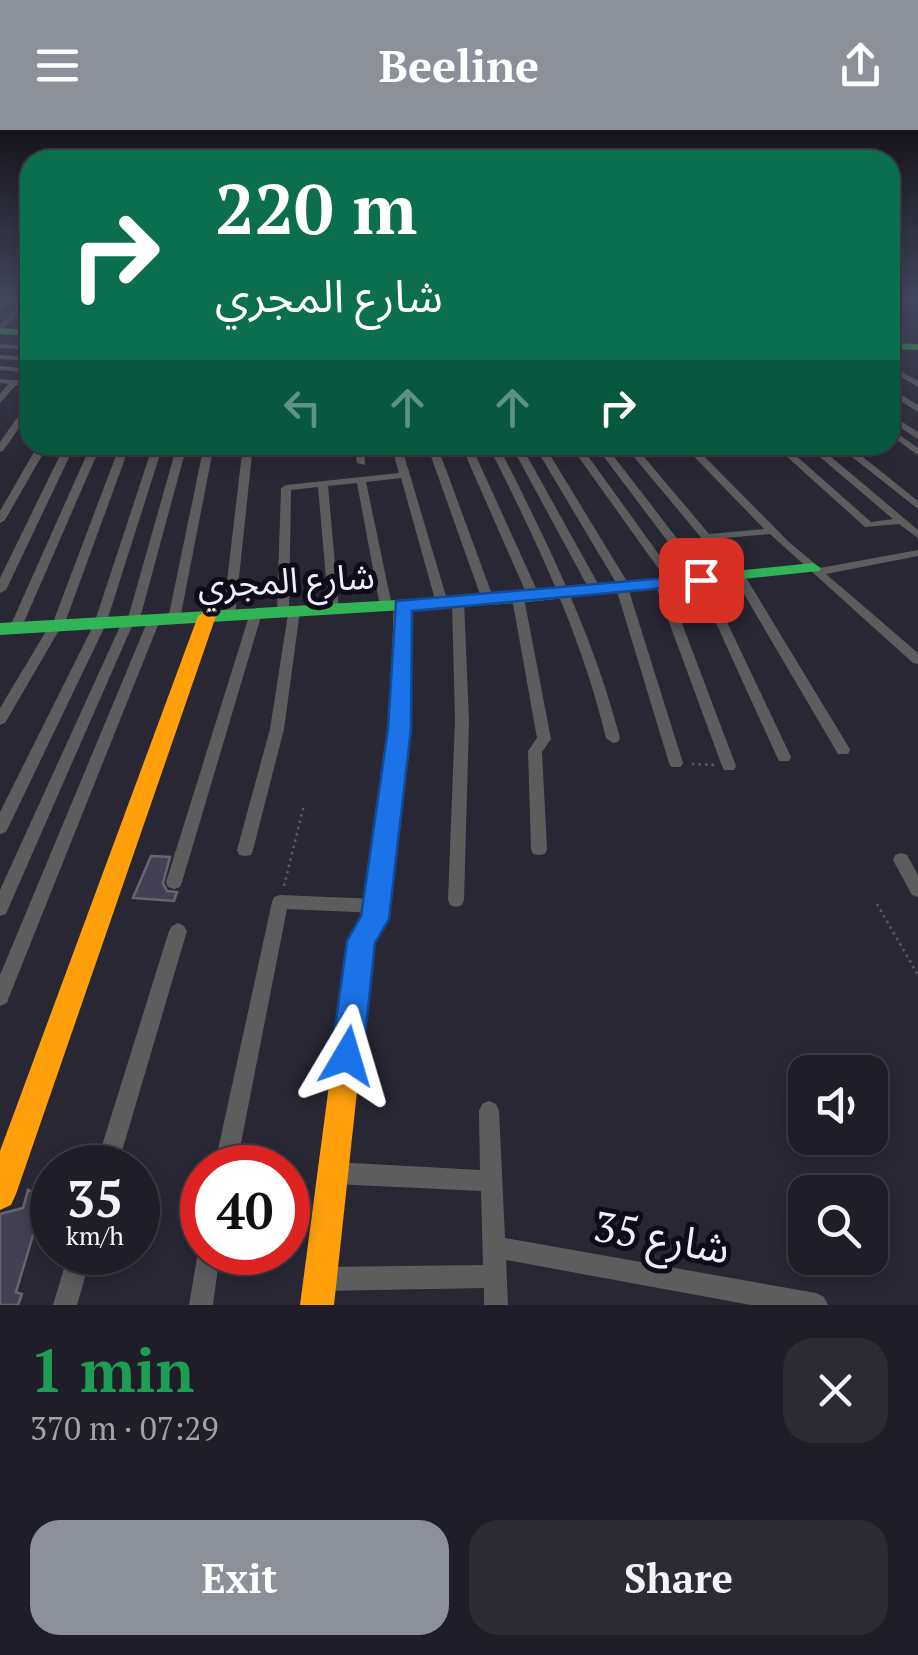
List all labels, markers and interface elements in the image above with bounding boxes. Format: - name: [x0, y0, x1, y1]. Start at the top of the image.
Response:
- text: Beeline: [379, 35, 539, 95]
- icon: menu: [30, 38, 85, 93]
- icon: share: [833, 38, 888, 93]
- text: 220 m: [215, 161, 417, 254]
- icon: right: [50, 190, 180, 320]
- text: شارع المجري: [215, 265, 443, 325]
- icon: left: [275, 380, 330, 435]
- icon: ahead: [380, 380, 435, 435]
- icon: ahead: [485, 380, 540, 435]
- icon: right: [590, 380, 645, 435]
- pin: [659, 538, 744, 623]
- street label: شارع المجري: [196, 552, 376, 613]
- icon: arrive: [674, 553, 729, 608]
- position arrow: [295, 1004, 399, 1108]
- map controls: [788, 1055, 888, 1275]
- button: sound: [788, 1055, 888, 1155]
- speed limit sign: 40: [180, 1145, 310, 1275]
- text: 35: [67, 1165, 123, 1231]
- button: search: [788, 1175, 888, 1275]
- street label: شارع 35: [589, 1197, 734, 1280]
- text: km/h: [66, 1219, 124, 1252]
- text: 1 min: [30, 1330, 194, 1409]
- button: close: [783, 1338, 888, 1443]
- text: 370 m · 07:29: [30, 1407, 218, 1449]
- button: Exit: [30, 1520, 449, 1635]
- button: Share: [469, 1520, 888, 1635]

